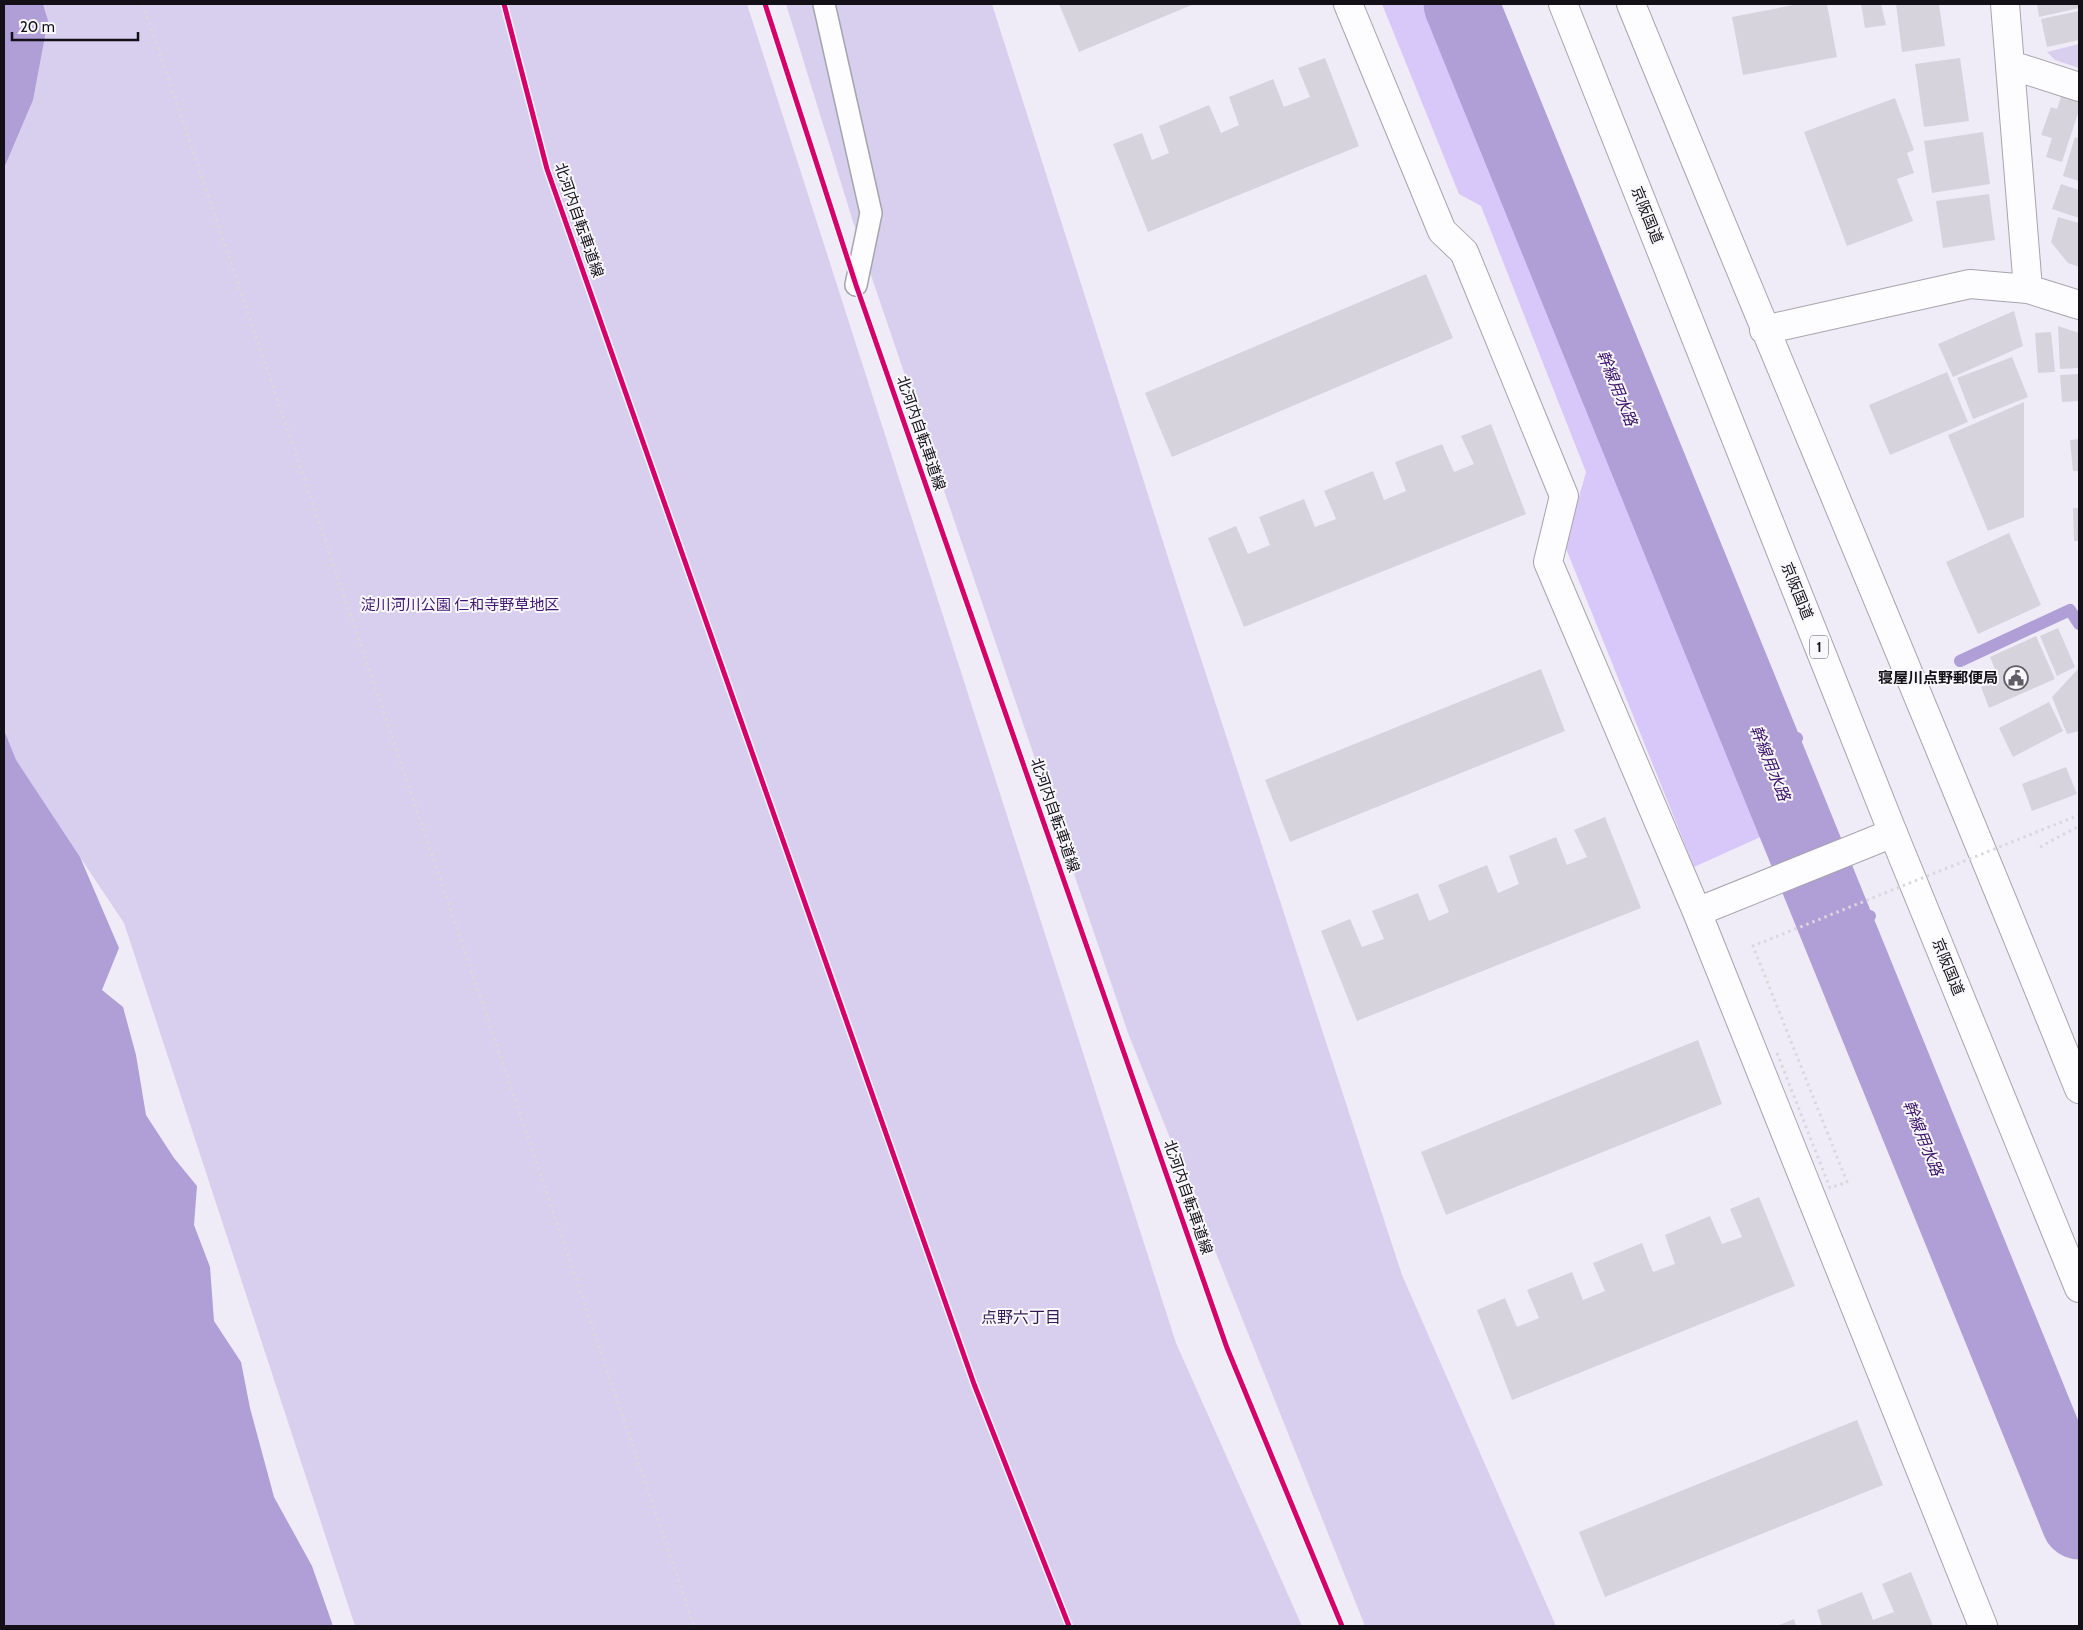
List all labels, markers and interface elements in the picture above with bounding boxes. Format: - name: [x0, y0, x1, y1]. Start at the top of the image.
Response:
- scale bar: [12, 10, 139, 42]
- text: 20 m: [20, 18, 55, 36]
- street label: 北河内自転車道線: [551, 160, 607, 280]
- street label: 京阪国道: [1627, 184, 1667, 246]
- water label: 幹線用水路: [1593, 347, 1642, 430]
- street label: 北河内自転車道線: [893, 373, 949, 493]
- street label: 京阪国道: [1777, 560, 1817, 622]
- park label: 淀川河川公園 仁和寺野草地区: [361, 596, 559, 614]
- road number: 1: [1810, 636, 1828, 659]
- public building icon: 寝屋川点野郵便局: [2003, 665, 2029, 691]
- place label: 寝屋川点野郵便局: [1878, 669, 1998, 687]
- water label: 幹線用水路: [1746, 722, 1795, 805]
- street label: 北河内自転車道線: [1027, 755, 1083, 875]
- street label: 京阪国道: [1928, 936, 1968, 998]
- water label: 幹線用水路: [1899, 1097, 1948, 1180]
- street label: 北河内自転車道線: [1160, 1137, 1216, 1257]
- district label: 点野六丁目: [981, 1308, 1061, 1327]

